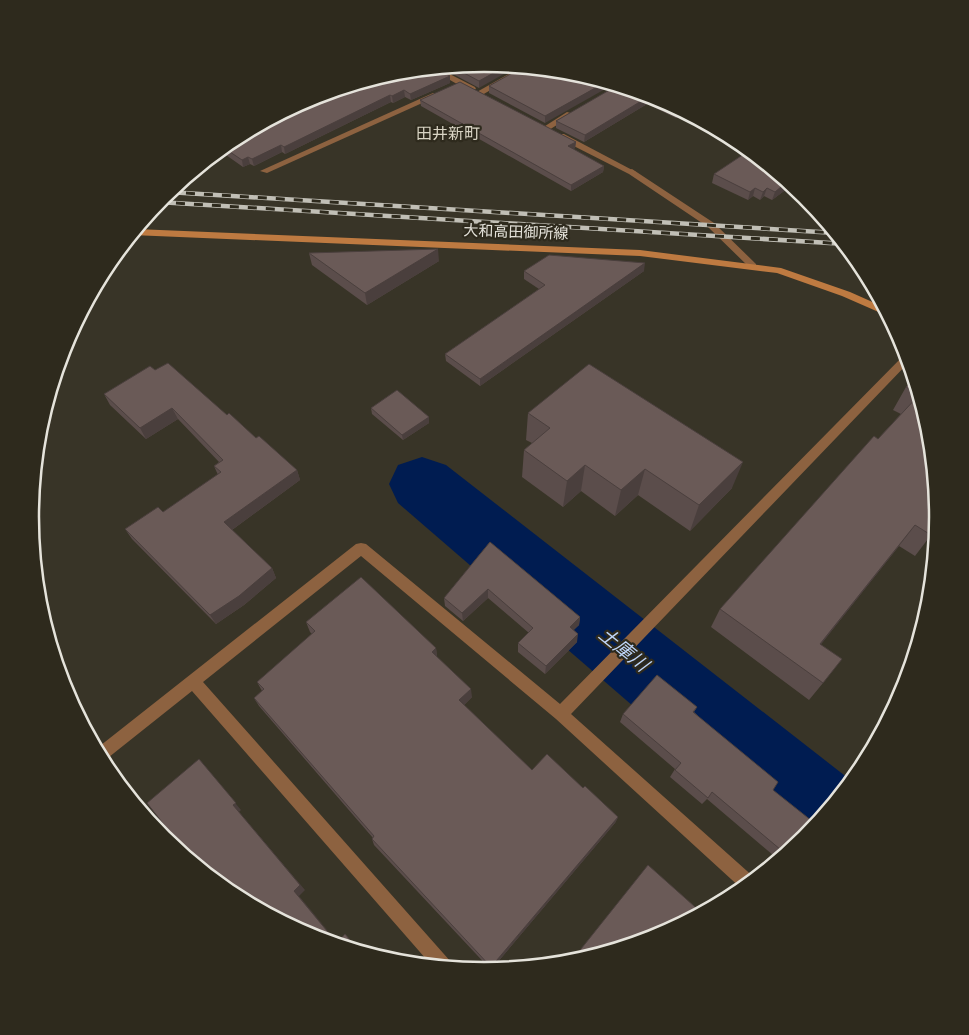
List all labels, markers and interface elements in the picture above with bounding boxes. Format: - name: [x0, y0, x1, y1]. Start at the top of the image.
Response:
- district label: 田井新町: [416, 123, 480, 145]
- street label: 大和高田御所線: [463, 220, 569, 244]
- water label: 土庫川: [593, 622, 655, 679]

